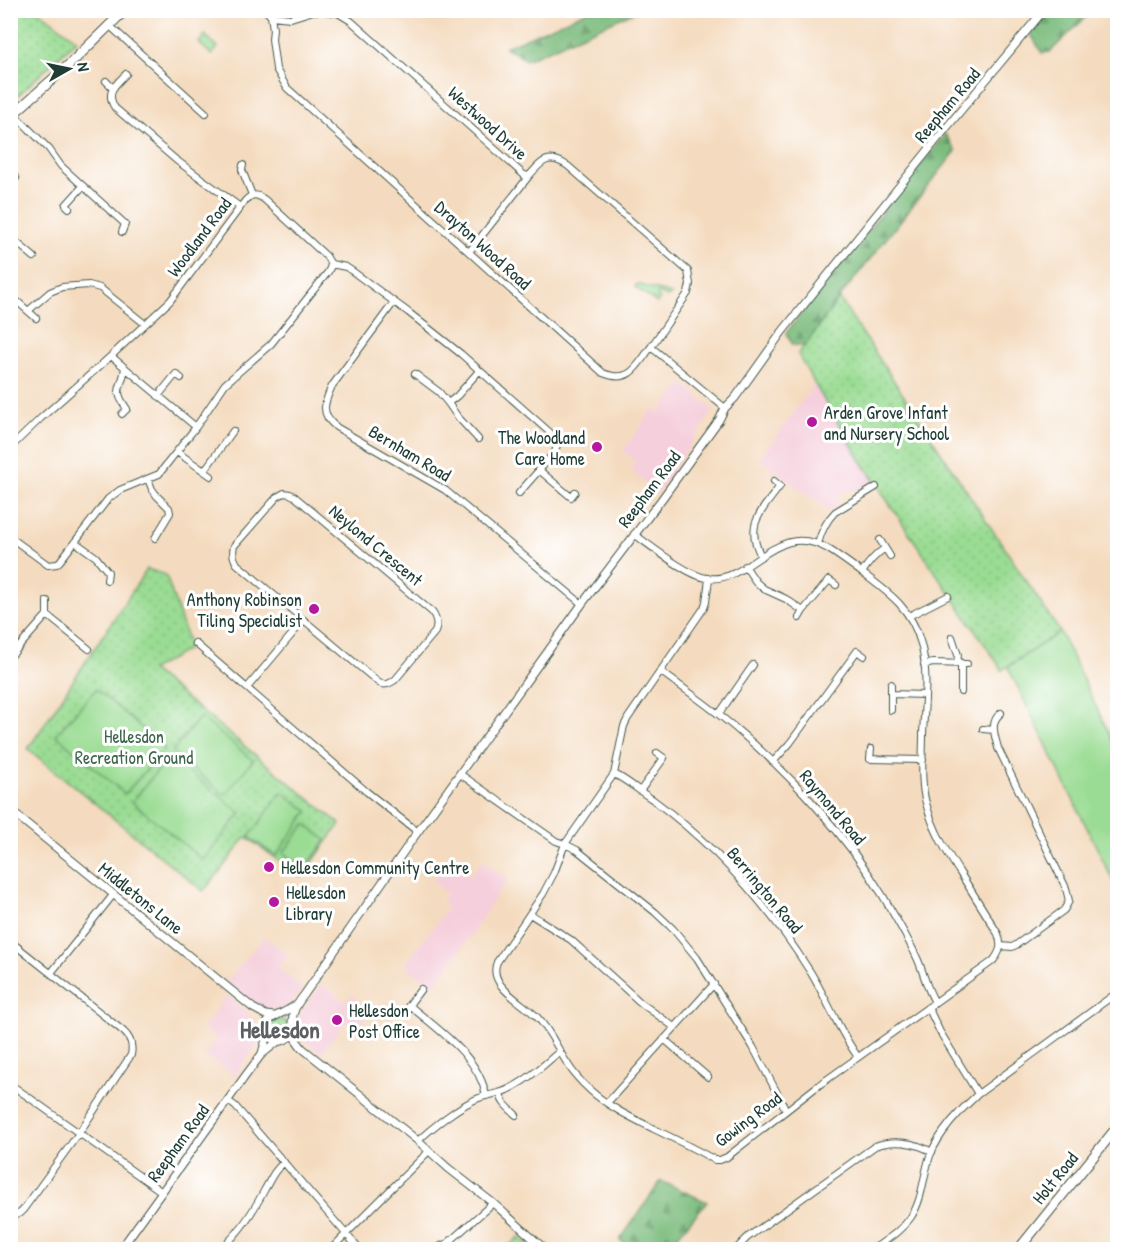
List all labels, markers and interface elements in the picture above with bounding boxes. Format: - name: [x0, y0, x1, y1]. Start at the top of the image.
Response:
- north arrow: [39, 39, 99, 99]
- text: N: [72, 61, 95, 73]
- street label: Reepham Road: [908, 62, 986, 148]
- street label: Westwood Drive: [443, 80, 533, 166]
- street label: Woodland Road: [161, 192, 237, 282]
- street label: Drayton Wood Road: [429, 195, 537, 295]
- place label: Arden Grove Infant and Nursery School: [824, 400, 949, 446]
- marker: Arden Grove Infant and Nursery School: [805, 415, 819, 429]
- street label: Bernham Road: [364, 419, 456, 487]
- place label: The Woodland Care Home: [498, 425, 585, 471]
- marker: The Woodland Care Home: [590, 440, 604, 454]
- street label: Reepham Road: [612, 445, 686, 533]
- street label: Neylond Crescent: [324, 498, 429, 592]
- place label: Anthony Robinson Tiling Specialist: [187, 587, 303, 633]
- marker: Anthony Robinson Tiling Specialist: [307, 602, 321, 616]
- park label: Hellesdon Recreation Ground: [75, 724, 193, 770]
- street label: Raymond Road: [794, 764, 872, 850]
- street label: Berrington Road: [721, 842, 809, 938]
- place label: Hellesdon Community Centre: [281, 855, 469, 880]
- street label: Middletons Lane: [93, 856, 189, 940]
- marker: Hellesdon Community Centre: [262, 860, 276, 874]
- place label: Hellesdon Library: [286, 880, 346, 926]
- marker: Hellesdon Library: [267, 895, 281, 909]
- place label: Hellesdon Post Office: [349, 998, 420, 1044]
- district label: Hellesdon: [240, 1013, 320, 1045]
- marker: Hellesdon Post Office: [330, 1013, 344, 1027]
- street label: Gowing Road: [709, 1086, 787, 1152]
- street label: Reepham Road: [141, 1099, 215, 1187]
- street label: Holt Road: [1026, 1147, 1084, 1209]

